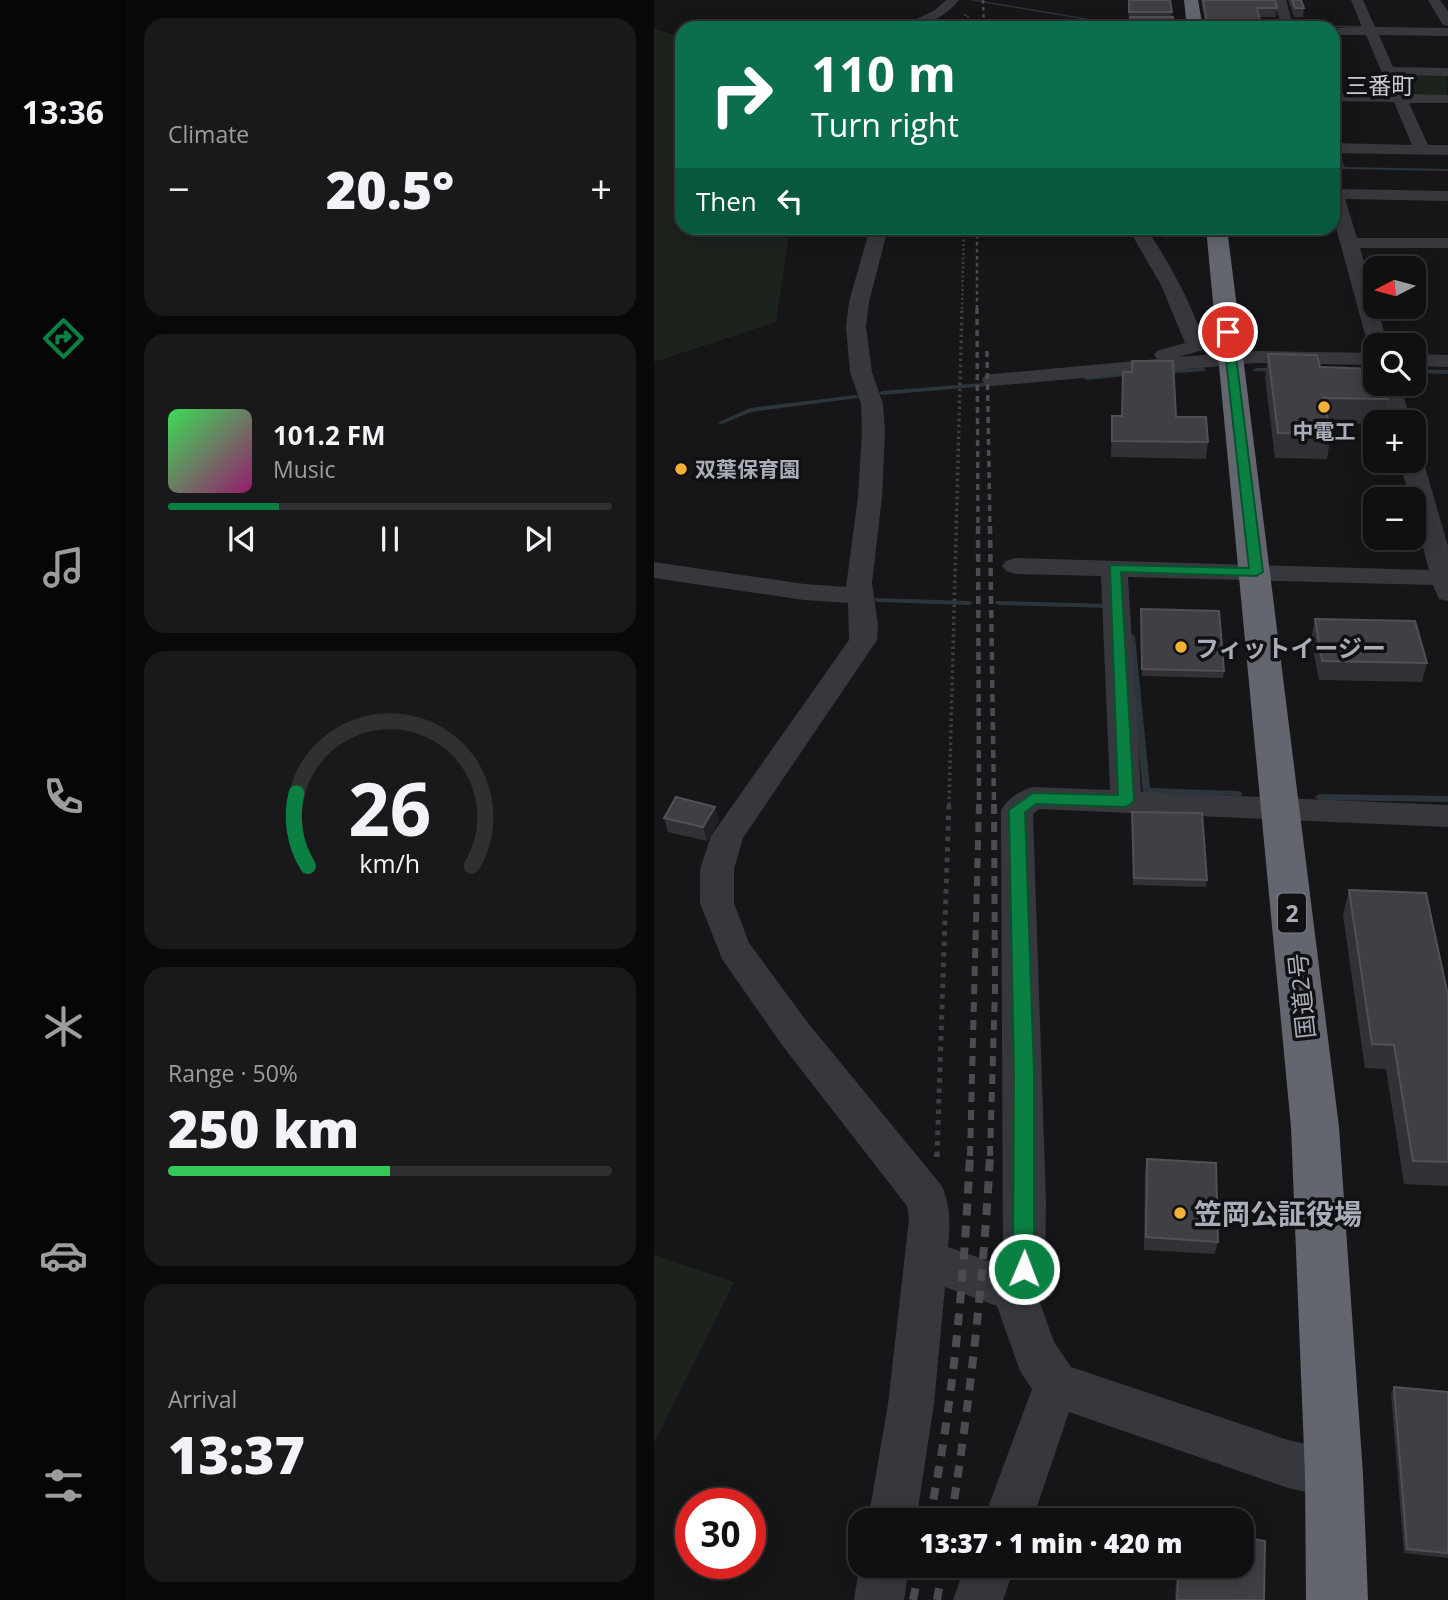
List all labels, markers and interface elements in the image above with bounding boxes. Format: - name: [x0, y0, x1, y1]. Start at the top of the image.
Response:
- text: 110 m: [811, 40, 956, 106]
- icon: right: [696, 49, 787, 140]
- district label: 三番町: [1346, 69, 1415, 101]
- text: 13:36: [22, 90, 104, 133]
- text: Turn right: [811, 103, 959, 146]
- text: Climate: [168, 118, 249, 150]
- text: 20.5°: [326, 153, 454, 224]
- text: −: [168, 162, 190, 214]
- text: +: [590, 162, 612, 214]
- icon: left: [771, 182, 809, 220]
- text: Then: [696, 183, 757, 219]
- north arrow: [1363, 256, 1426, 318]
- map controls: [1363, 256, 1426, 550]
- pin: [1198, 302, 1258, 362]
- icon: arrive: [1209, 313, 1247, 351]
- icon: directions: [39, 314, 88, 363]
- button: search: [1363, 333, 1426, 396]
- marker: 中電工: [1316, 399, 1332, 415]
- button: +: [1363, 410, 1426, 473]
- text: 101.2 FM: [273, 417, 385, 453]
- place label: 中電工: [1293, 417, 1356, 445]
- text: Music: [273, 453, 336, 485]
- place label: 双葉保育園: [695, 455, 800, 483]
- marker: 双葉保育園: [673, 461, 689, 477]
- button: −: [1363, 487, 1426, 550]
- icon: previous: [223, 520, 261, 558]
- icon: pause: [371, 520, 409, 558]
- icon: next: [519, 520, 557, 558]
- icon: music: [39, 543, 88, 592]
- place label: フィットイージー: [1195, 631, 1386, 664]
- marker: フィットイージー: [1173, 639, 1189, 655]
- text: 26: [348, 758, 432, 857]
- icon: phone: [39, 772, 88, 821]
- text: km/h: [360, 846, 420, 880]
- road number: 2: [1278, 893, 1306, 932]
- street label: 国道2号: [1280, 952, 1322, 1040]
- icon: climate: [39, 1002, 88, 1051]
- text: Range · 50%: [168, 1057, 298, 1089]
- text: 250 km: [168, 1092, 359, 1163]
- place label: 笠岡公証役場: [1194, 1194, 1362, 1232]
- marker: 笠岡公証役場: [1172, 1205, 1188, 1221]
- icon: car: [39, 1231, 88, 1280]
- position arrow: [987, 1232, 1061, 1306]
- text: Arrival: [168, 1383, 237, 1415]
- text: 13:37: [168, 1418, 305, 1489]
- icon: filters: [39, 1461, 88, 1510]
- speed limit sign: 30: [675, 1488, 766, 1579]
- text: 13:37 · 1 min · 420 m: [920, 1525, 1182, 1561]

